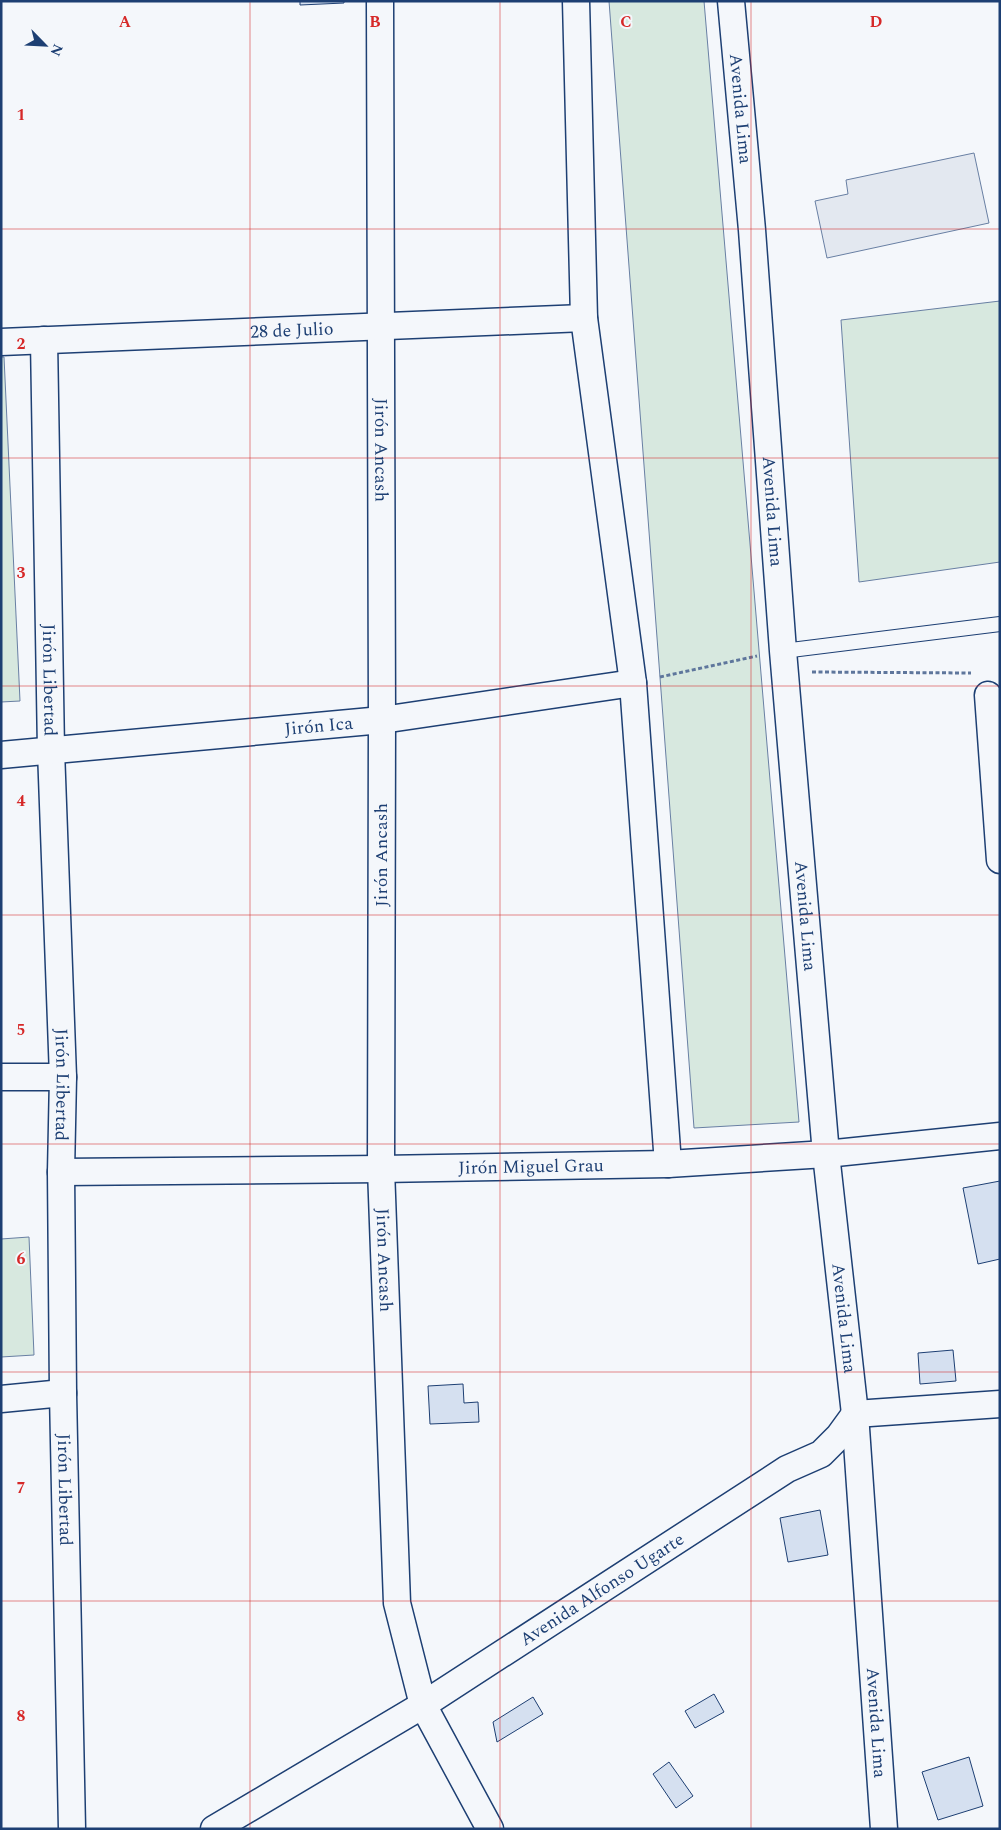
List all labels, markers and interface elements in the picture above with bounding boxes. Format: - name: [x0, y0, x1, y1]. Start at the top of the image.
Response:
- text: A: [119, 10, 132, 34]
- text: B: [369, 10, 381, 34]
- text: C: [620, 10, 632, 34]
- text: D: [870, 10, 883, 34]
- north arrow: [20, 20, 70, 70]
- text: N: [45, 41, 68, 60]
- street label: Avenida Lima: [722, 52, 759, 165]
- text: 1: [17, 103, 25, 127]
- street label: 28 de Julio: [250, 315, 334, 345]
- text: 2: [17, 332, 26, 356]
- street label: Jirón Ancash: [368, 398, 395, 502]
- street label: Avenida Lima: [755, 455, 790, 568]
- text: 3: [17, 561, 26, 585]
- street label: Jirón Libertad: [35, 623, 64, 737]
- street label: Jirón Ica: [283, 709, 354, 742]
- text: 4: [17, 789, 26, 813]
- street label: Jirón Ancash: [368, 803, 395, 907]
- street label: Avenida Lima: [787, 860, 824, 972]
- text: 5: [17, 1018, 25, 1042]
- street label: Jirón Libertad: [48, 1028, 77, 1141]
- street label: Jirón Miguel Grau: [458, 1152, 604, 1181]
- street label: Jirón Ancash: [369, 1207, 400, 1312]
- text: 6: [17, 1247, 26, 1271]
- street label: Avenida Lima: [825, 1262, 864, 1375]
- street label: Jirón Libertad: [50, 1433, 80, 1546]
- text: 7: [17, 1476, 26, 1500]
- street label: Avenida Alfonso Ugarte: [514, 1526, 689, 1652]
- street label: Avenida Lima: [859, 1667, 894, 1779]
- text: 8: [17, 1704, 26, 1728]

